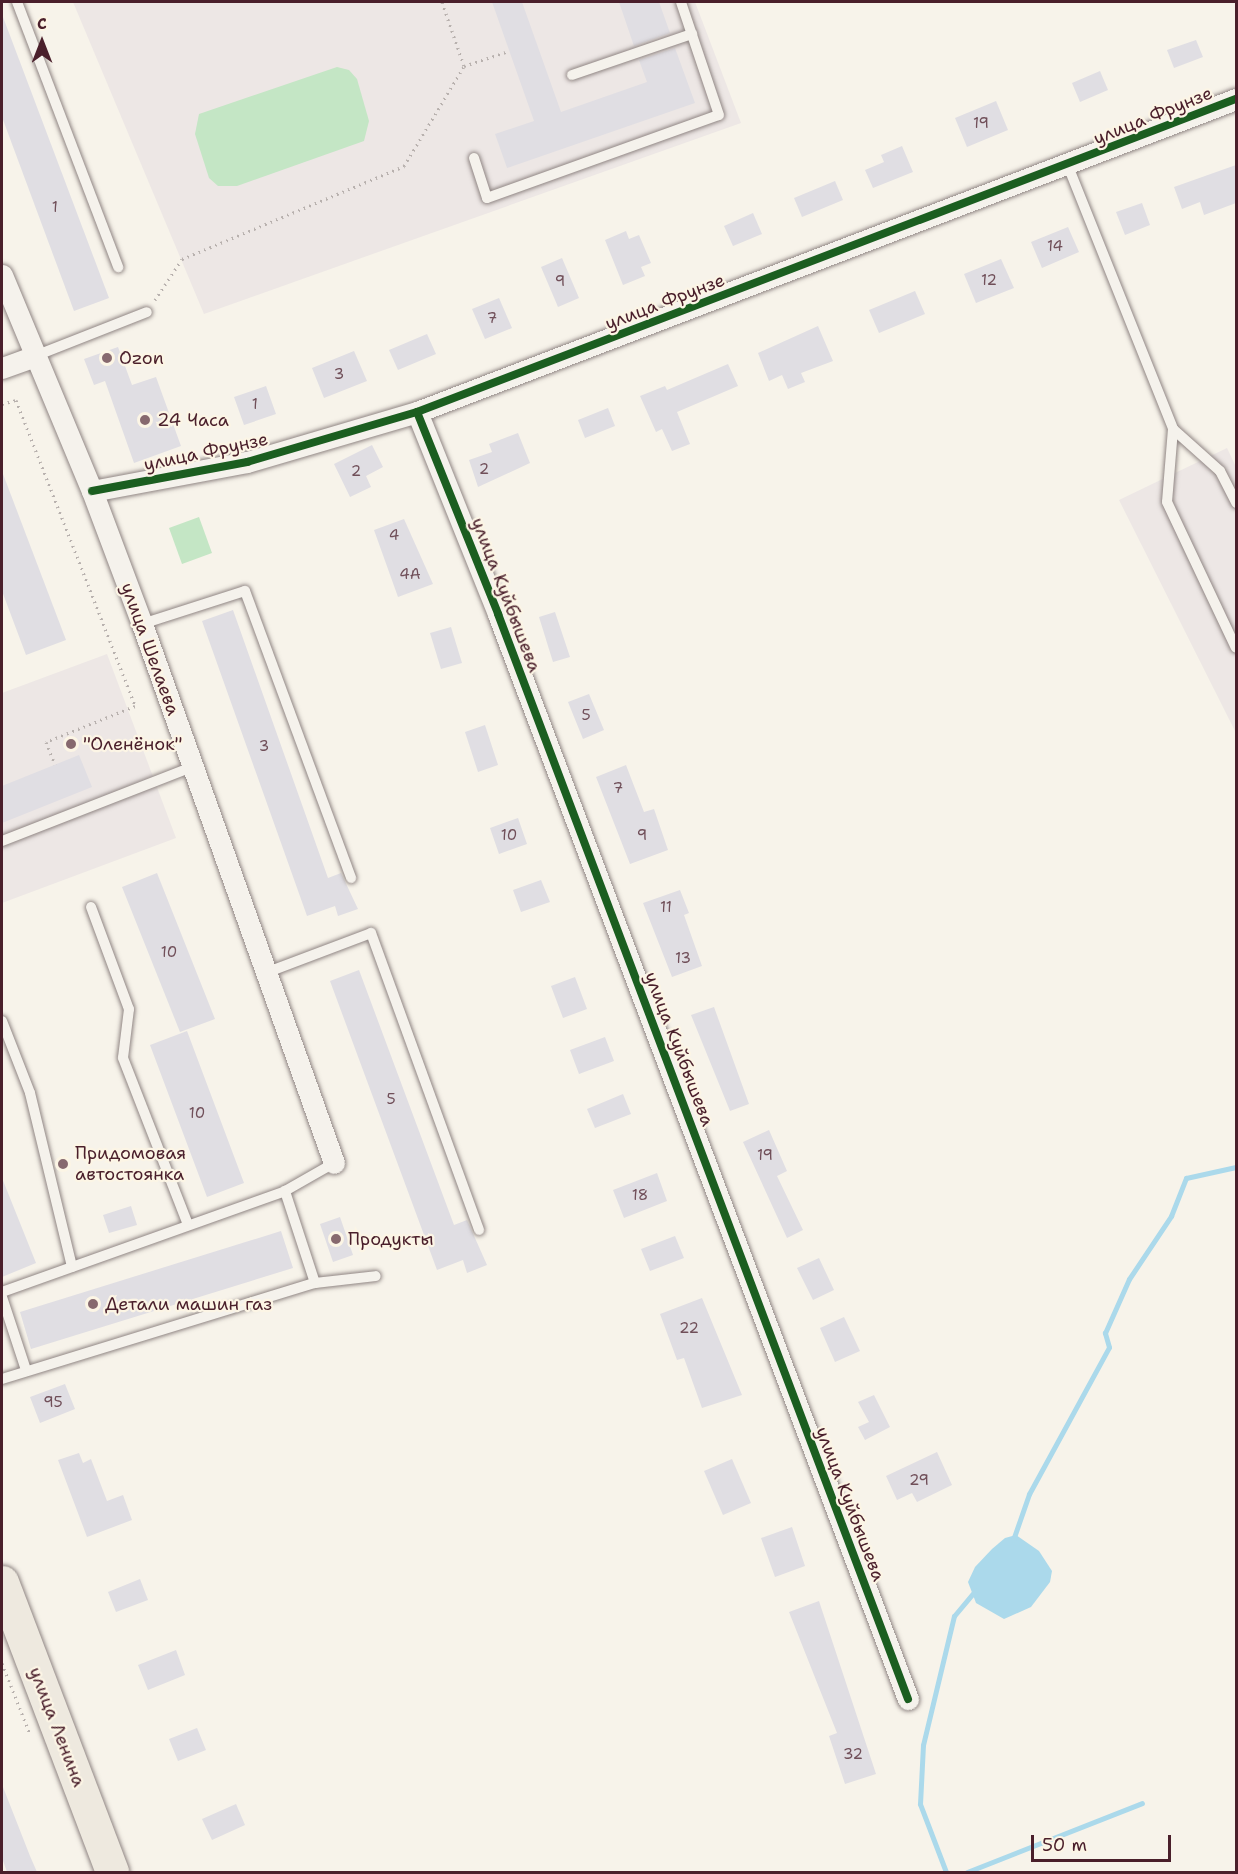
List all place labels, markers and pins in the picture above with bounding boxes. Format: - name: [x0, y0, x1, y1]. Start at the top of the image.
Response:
- place label: Ozon: [119, 347, 164, 369]
- marker: Ozon: [100, 351, 114, 365]
- place label: 24 Часа: [157, 409, 229, 431]
- marker: 24 Часа: [138, 413, 152, 427]
- place label: "Оленёнок": [83, 733, 183, 755]
- marker: "Оленёнок": [64, 737, 78, 751]
- place label: Придомовая автостоянка: [75, 1143, 186, 1186]
- marker: Придомовая автостоянка: [56, 1157, 70, 1171]
- place label: Продукты: [348, 1228, 434, 1250]
- marker: Продукты: [329, 1232, 343, 1246]
- place label: Детали машин газ: [105, 1293, 272, 1315]
- marker: Детали машин газ: [86, 1297, 100, 1311]

